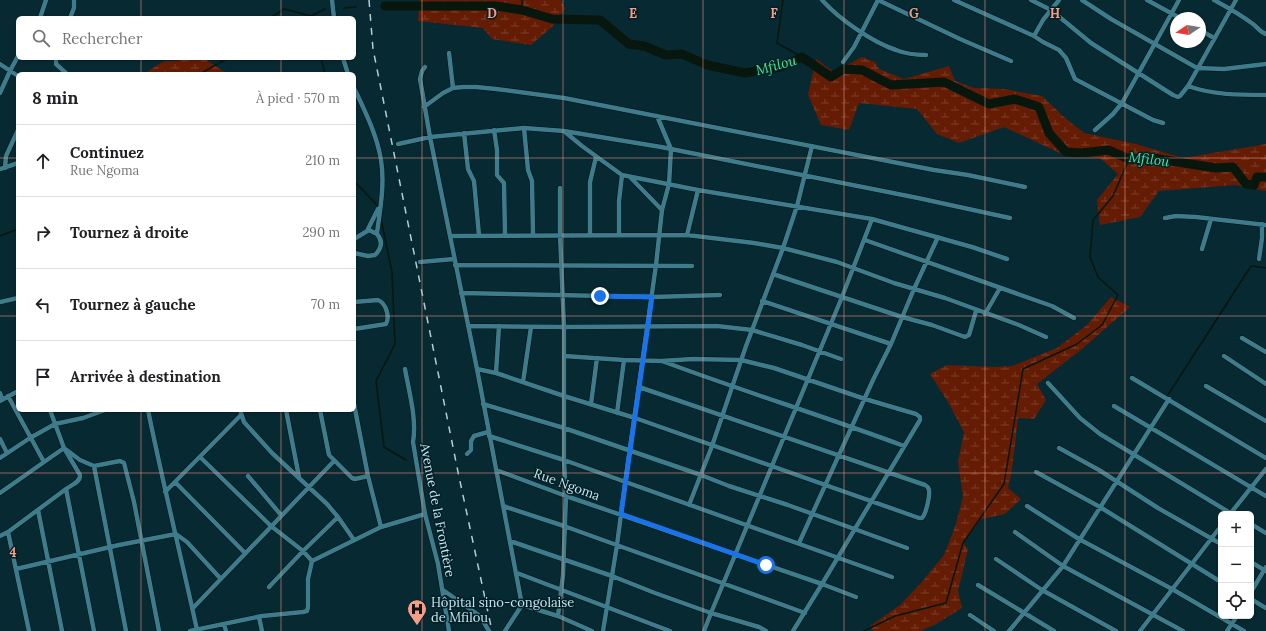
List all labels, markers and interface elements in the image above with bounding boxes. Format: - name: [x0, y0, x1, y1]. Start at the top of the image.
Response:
- text: D: [487, 5, 497, 22]
- text: E: [629, 5, 637, 22]
- text: F: [770, 5, 778, 22]
- text: G: [909, 5, 919, 22]
- text: H: [1050, 5, 1060, 22]
- north arrow: [1170, 12, 1206, 48]
- search box: [16, 16, 356, 60]
- icon: search: [30, 27, 52, 49]
- text: Rechercher: [62, 29, 142, 48]
- water label: Mfilou: [754, 51, 799, 79]
- text: 8 min: [32, 87, 78, 109]
- text: À pied · 570 m: [256, 90, 340, 107]
- text: Continuez: [70, 143, 144, 162]
- water label: Mfilou: [1127, 148, 1171, 171]
- icon: ahead: [32, 150, 54, 172]
- text: 210 m: [305, 152, 340, 169]
- text: Rue Ngoma: [70, 162, 139, 179]
- icon: right: [32, 222, 54, 244]
- text: Tournez à droite: [70, 223, 189, 242]
- text: 290 m: [302, 224, 340, 241]
- route end: [591, 287, 609, 305]
- icon: left: [32, 294, 54, 316]
- text: Tournez à gauche: [70, 295, 196, 314]
- text: 70 m: [311, 296, 340, 313]
- icon: arrive: [32, 366, 54, 388]
- text: Arrivée à destination: [70, 367, 221, 386]
- street label: Avenue de la Frontière: [416, 441, 459, 578]
- street label: Rue Ngoma: [531, 465, 603, 504]
- map controls: [1218, 511, 1254, 619]
- button: +: [1218, 511, 1254, 547]
- text: 4: [9, 544, 17, 561]
- button: −: [1218, 547, 1254, 583]
- route start: [757, 556, 775, 574]
- button: locate: [1218, 583, 1254, 619]
- place label: Hôpital sino-congolaise de Mfilou: [431, 594, 574, 626]
- hospital icon: Hôpital sino-congolaise de Mfilou: [406, 598, 428, 626]

